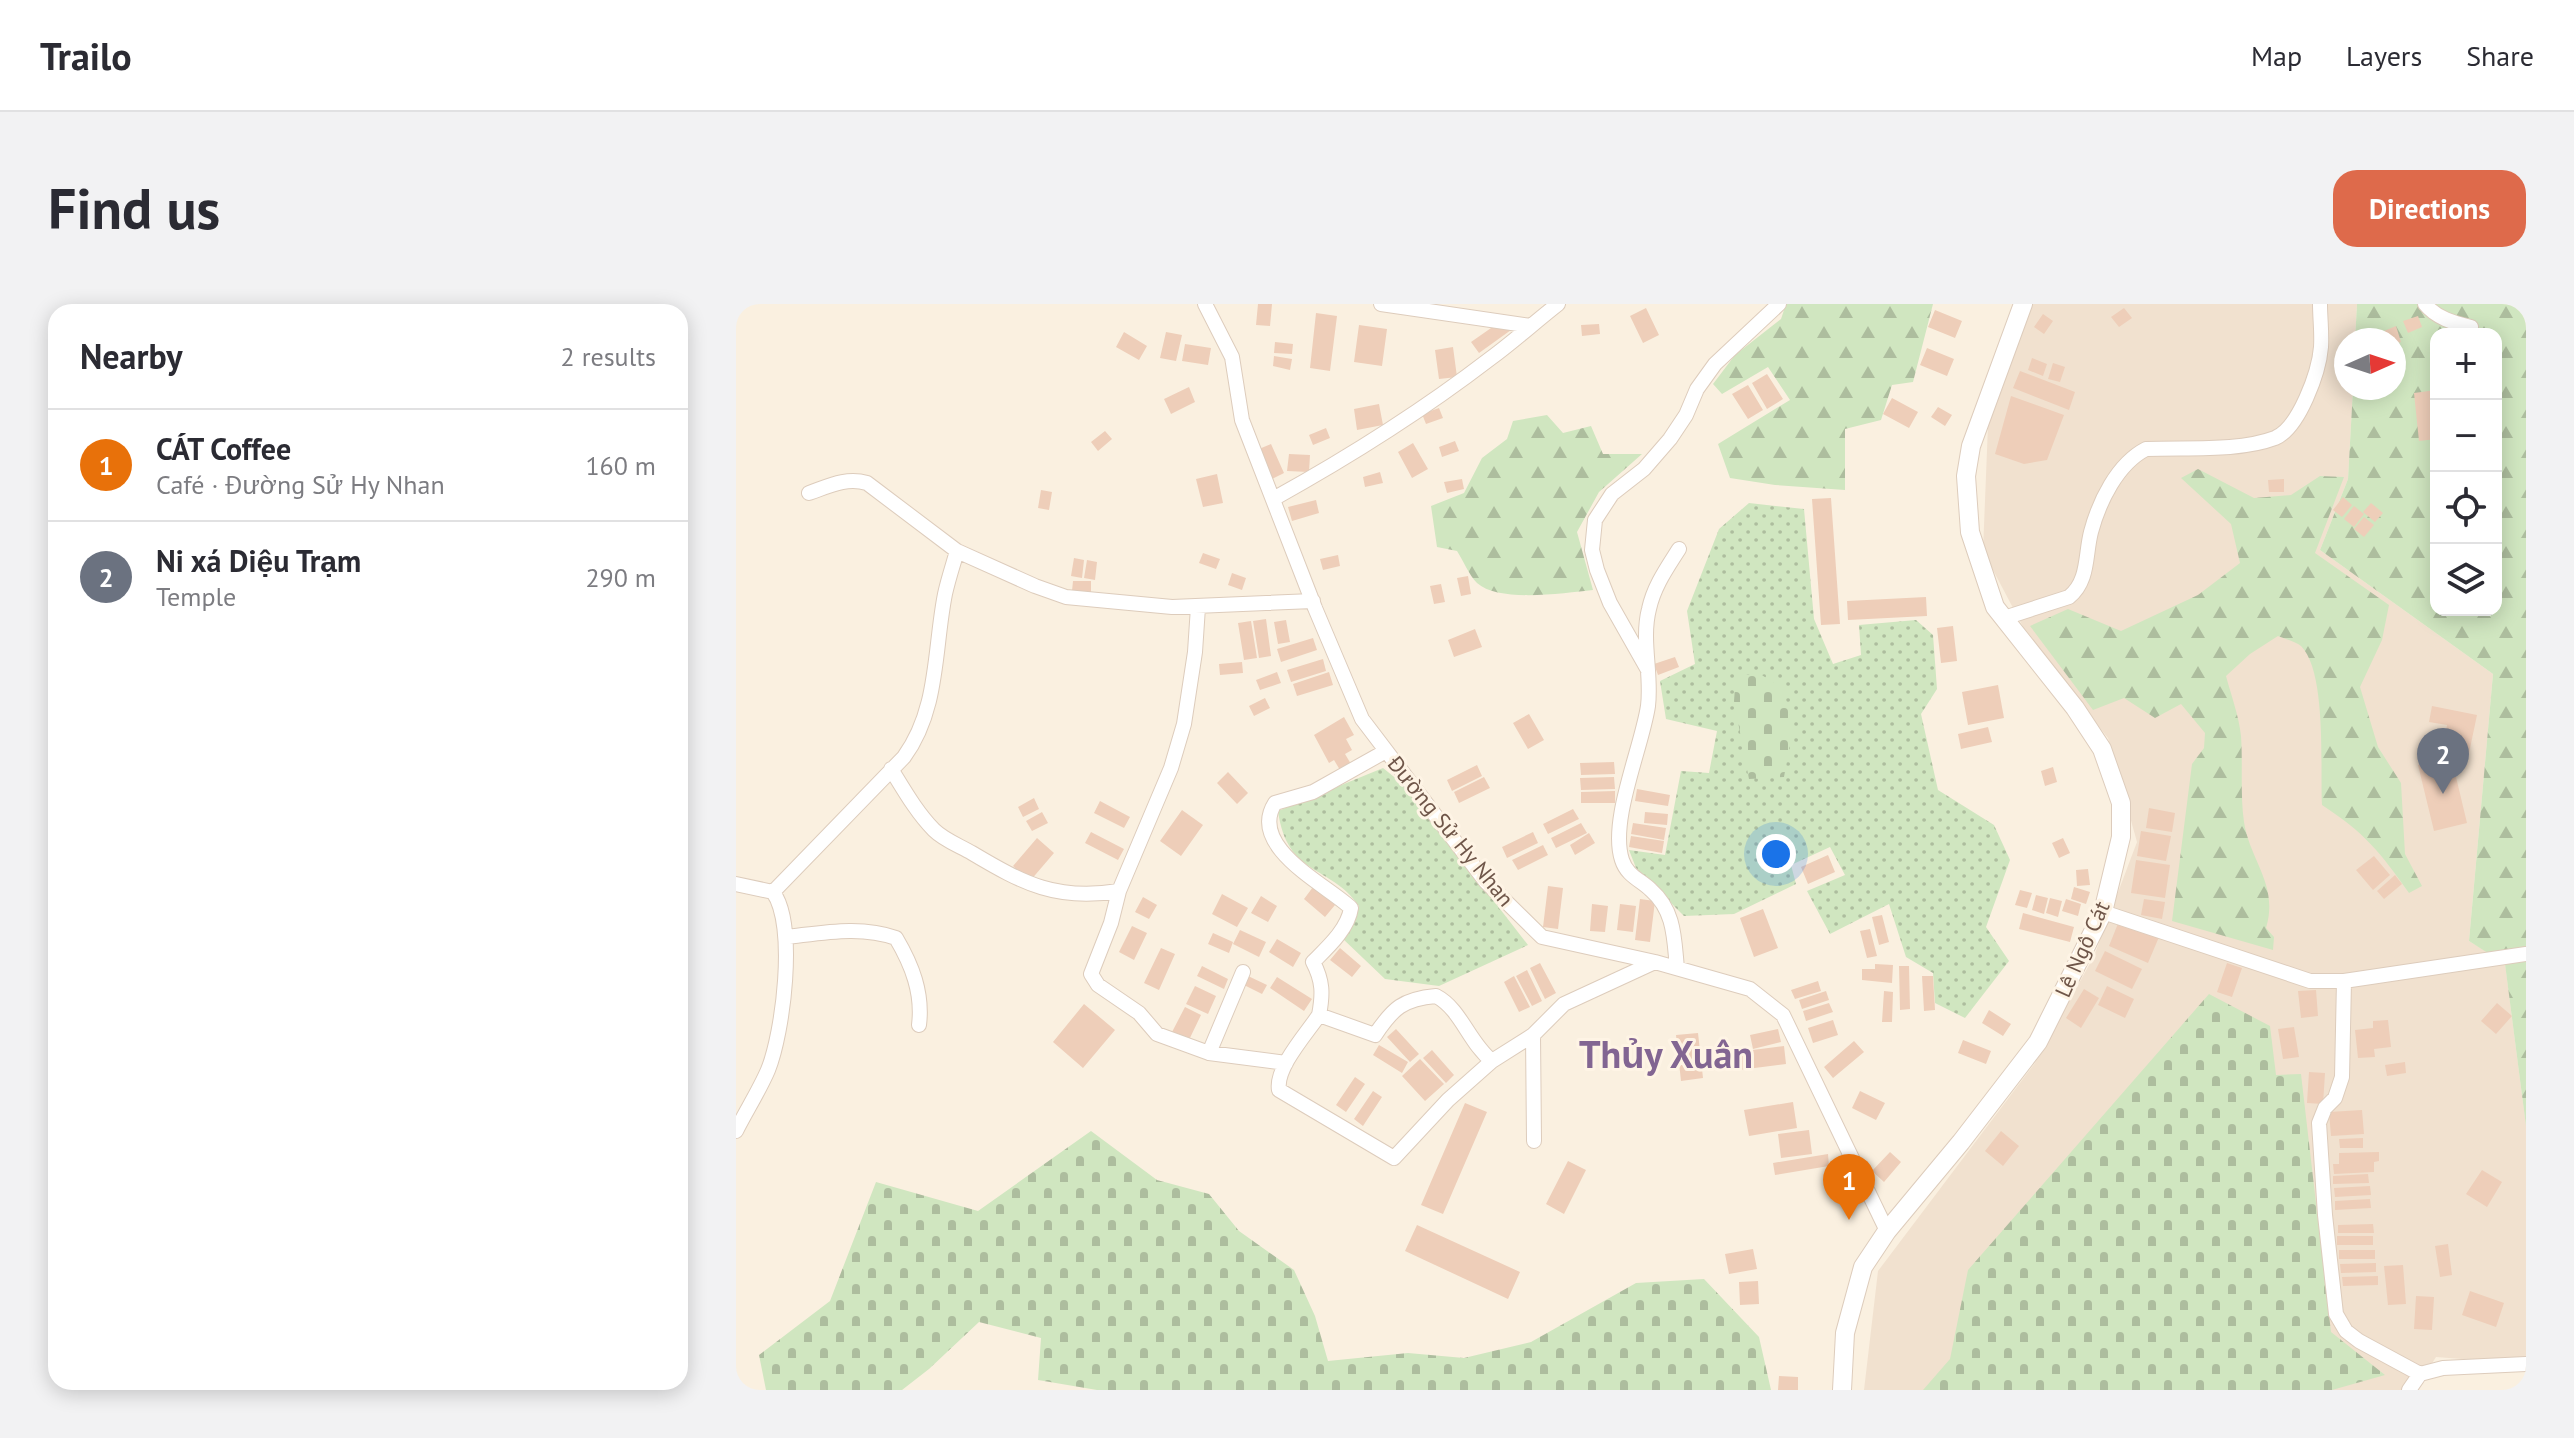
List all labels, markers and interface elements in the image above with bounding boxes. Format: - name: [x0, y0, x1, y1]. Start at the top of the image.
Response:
- text: Trailo: [40, 31, 132, 80]
- text: Map: [2251, 37, 2302, 74]
- text: Layers: [2346, 37, 2422, 74]
- text: Share: [2466, 37, 2534, 74]
- button: Directions: [2333, 170, 2526, 247]
- text: Find us: [48, 172, 220, 244]
- north arrow: [2334, 328, 2406, 400]
- map controls: [2430, 328, 2502, 616]
- button: +: [2430, 328, 2502, 400]
- text: Nearby: [80, 334, 182, 378]
- text: 2 results: [561, 340, 656, 373]
- button: −: [2430, 400, 2502, 472]
- text: CÁT Coffee: [156, 429, 291, 468]
- text: 1: [99, 449, 113, 482]
- text: 160 m: [585, 449, 656, 482]
- text: Café · Đường Sử Hy Nhan: [156, 468, 445, 501]
- button: locate: [2430, 472, 2502, 544]
- text: Ni xá Diệu Trạm: [156, 541, 361, 580]
- button: layers: [2430, 544, 2502, 616]
- text: 2: [99, 561, 113, 594]
- text: 290 m: [585, 561, 656, 594]
- text: Temple: [156, 580, 236, 613]
- pin: 2: [2417, 728, 2469, 794]
- street label: Đường Sử Hy Nhan: [1381, 749, 1520, 912]
- your location: [1756, 834, 1796, 874]
- street label: Lê Ngô Cát: [2048, 896, 2116, 1001]
- district label: Thủy Xuân: [1579, 1029, 1753, 1078]
- pin: 1: [1823, 1154, 1875, 1220]

